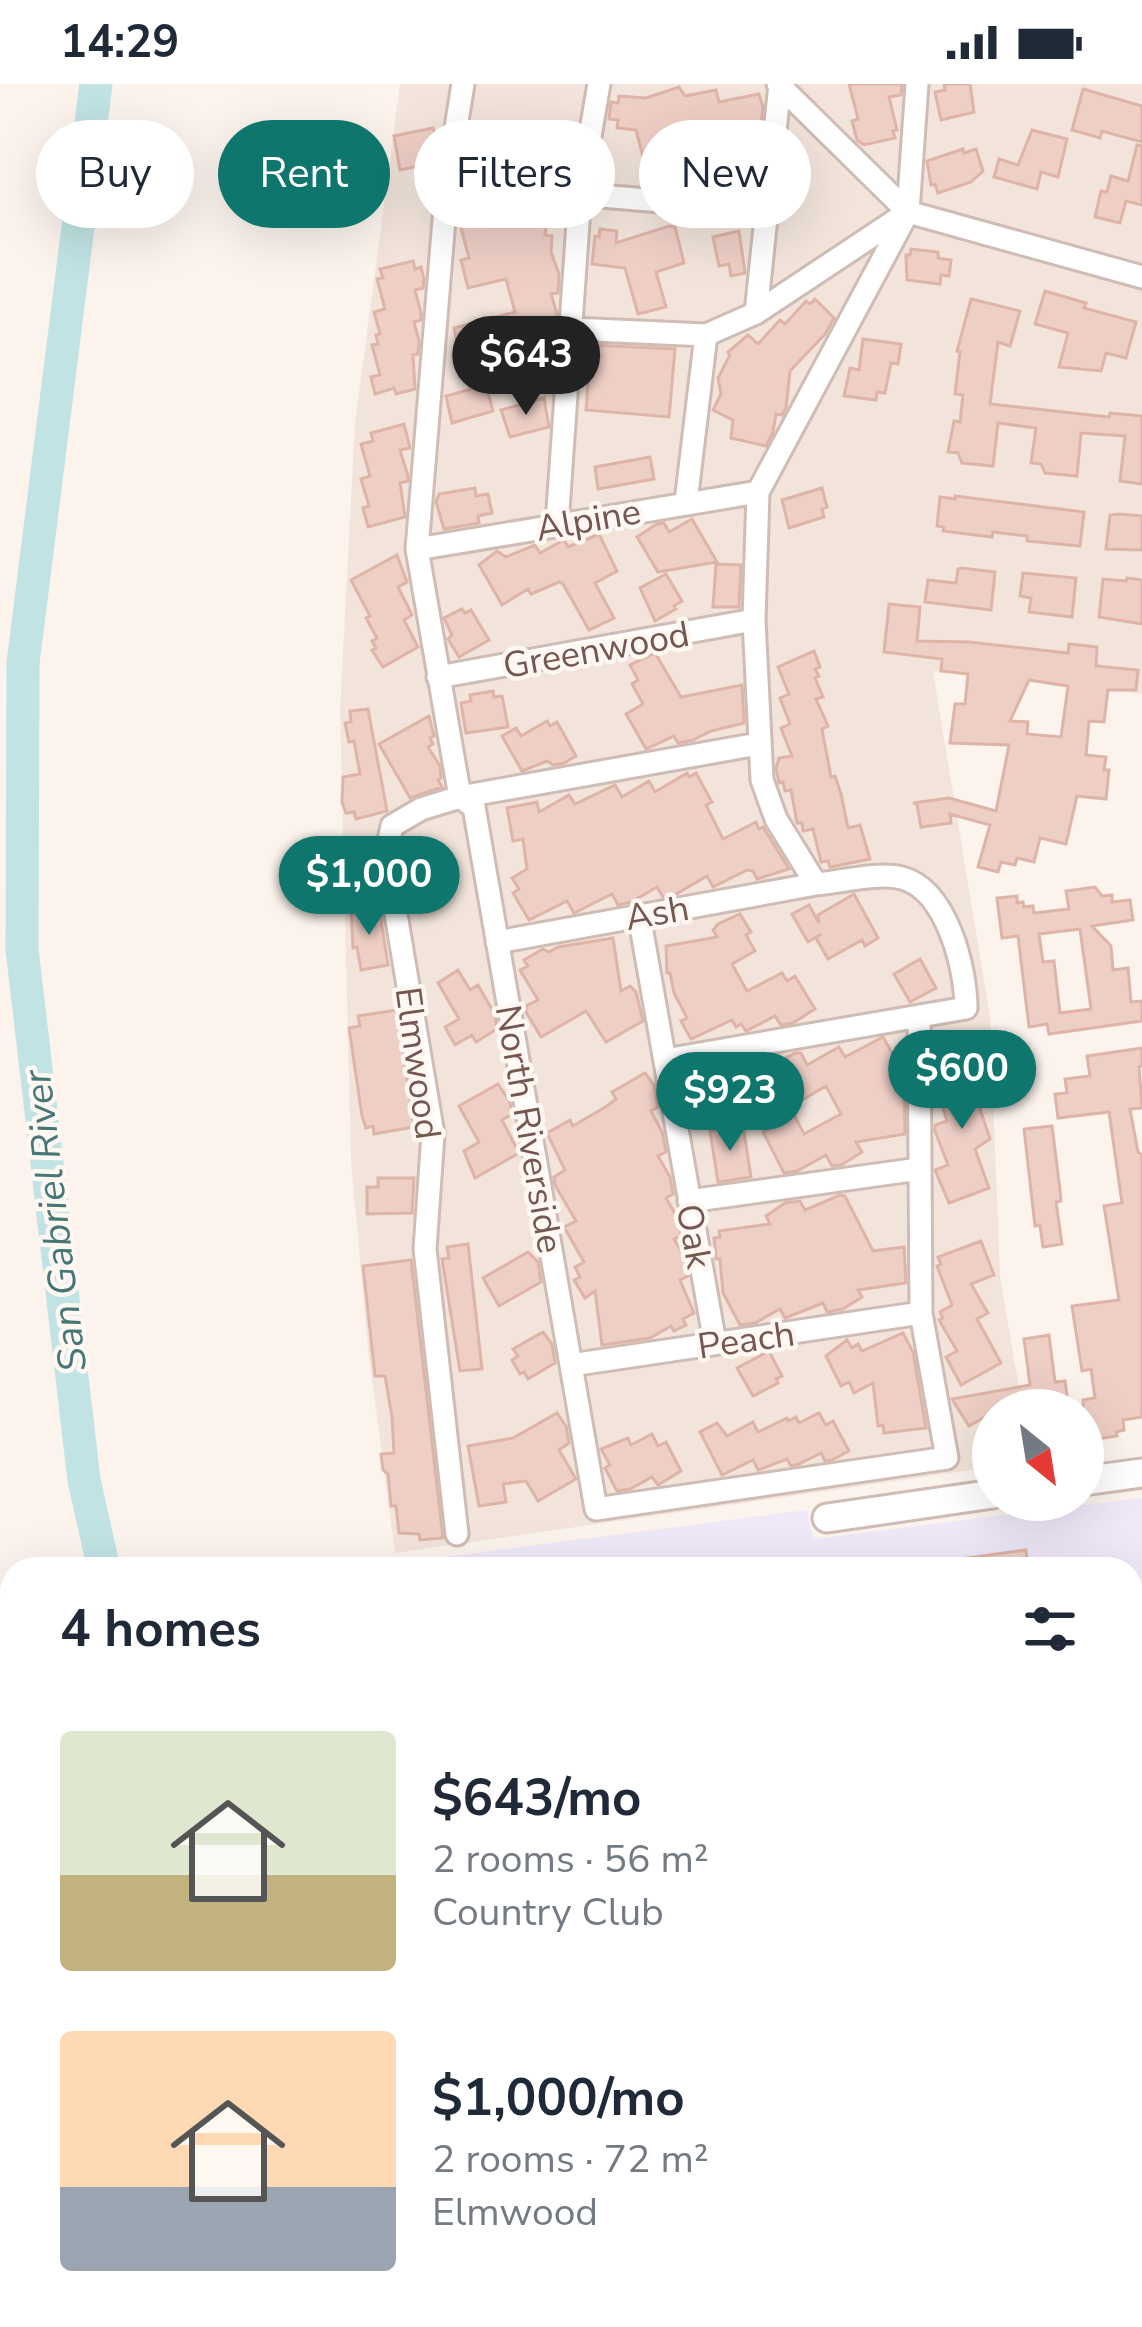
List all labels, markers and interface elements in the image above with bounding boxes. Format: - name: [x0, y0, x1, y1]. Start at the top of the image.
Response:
- text: 14:29: [60, 12, 179, 73]
- chip: Buy: [36, 120, 194, 228]
- chip: Rent: [218, 120, 390, 228]
- chip: Filters: [414, 120, 615, 228]
- chip: New: [639, 120, 811, 228]
- pin: $643: [455, 316, 597, 418]
- text: $643: [479, 328, 573, 381]
- street label: Alpine: [532, 487, 645, 554]
- street label: Greenwood: [499, 610, 693, 691]
- pin: $1,000: [271, 836, 467, 938]
- text: $1,000: [306, 848, 432, 901]
- street label: Ash: [622, 884, 693, 943]
- street label: Elmwood: [383, 984, 452, 1143]
- street label: North Riverside: [483, 1001, 574, 1257]
- pin: $600: [891, 1030, 1033, 1132]
- text: $600: [915, 1042, 1009, 1095]
- pin: $923: [659, 1052, 801, 1154]
- text: $923: [683, 1064, 777, 1117]
- water label: San Gabriel River: [11, 1066, 100, 1375]
- street label: Oak: [664, 1200, 723, 1273]
- street label: Peach: [695, 1309, 798, 1372]
- north arrow: [972, 1389, 1104, 1521]
- map controls: [972, 1389, 1104, 1521]
- text: 4 homes: [60, 1594, 261, 1664]
- icon: filters: [1017, 1596, 1083, 1662]
- text: $643/mo: [432, 1763, 641, 1833]
- icon: home: [156, 1779, 300, 1923]
- text: 2 rooms · 56 m²: [432, 1833, 709, 1886]
- text: Country Club: [432, 1886, 664, 1939]
- text: $1,000/mo: [432, 2063, 685, 2133]
- icon: home: [156, 2079, 300, 2223]
- text: 2 rooms · 72 m²: [432, 2133, 709, 2186]
- text: Elmwood: [432, 2186, 598, 2239]

